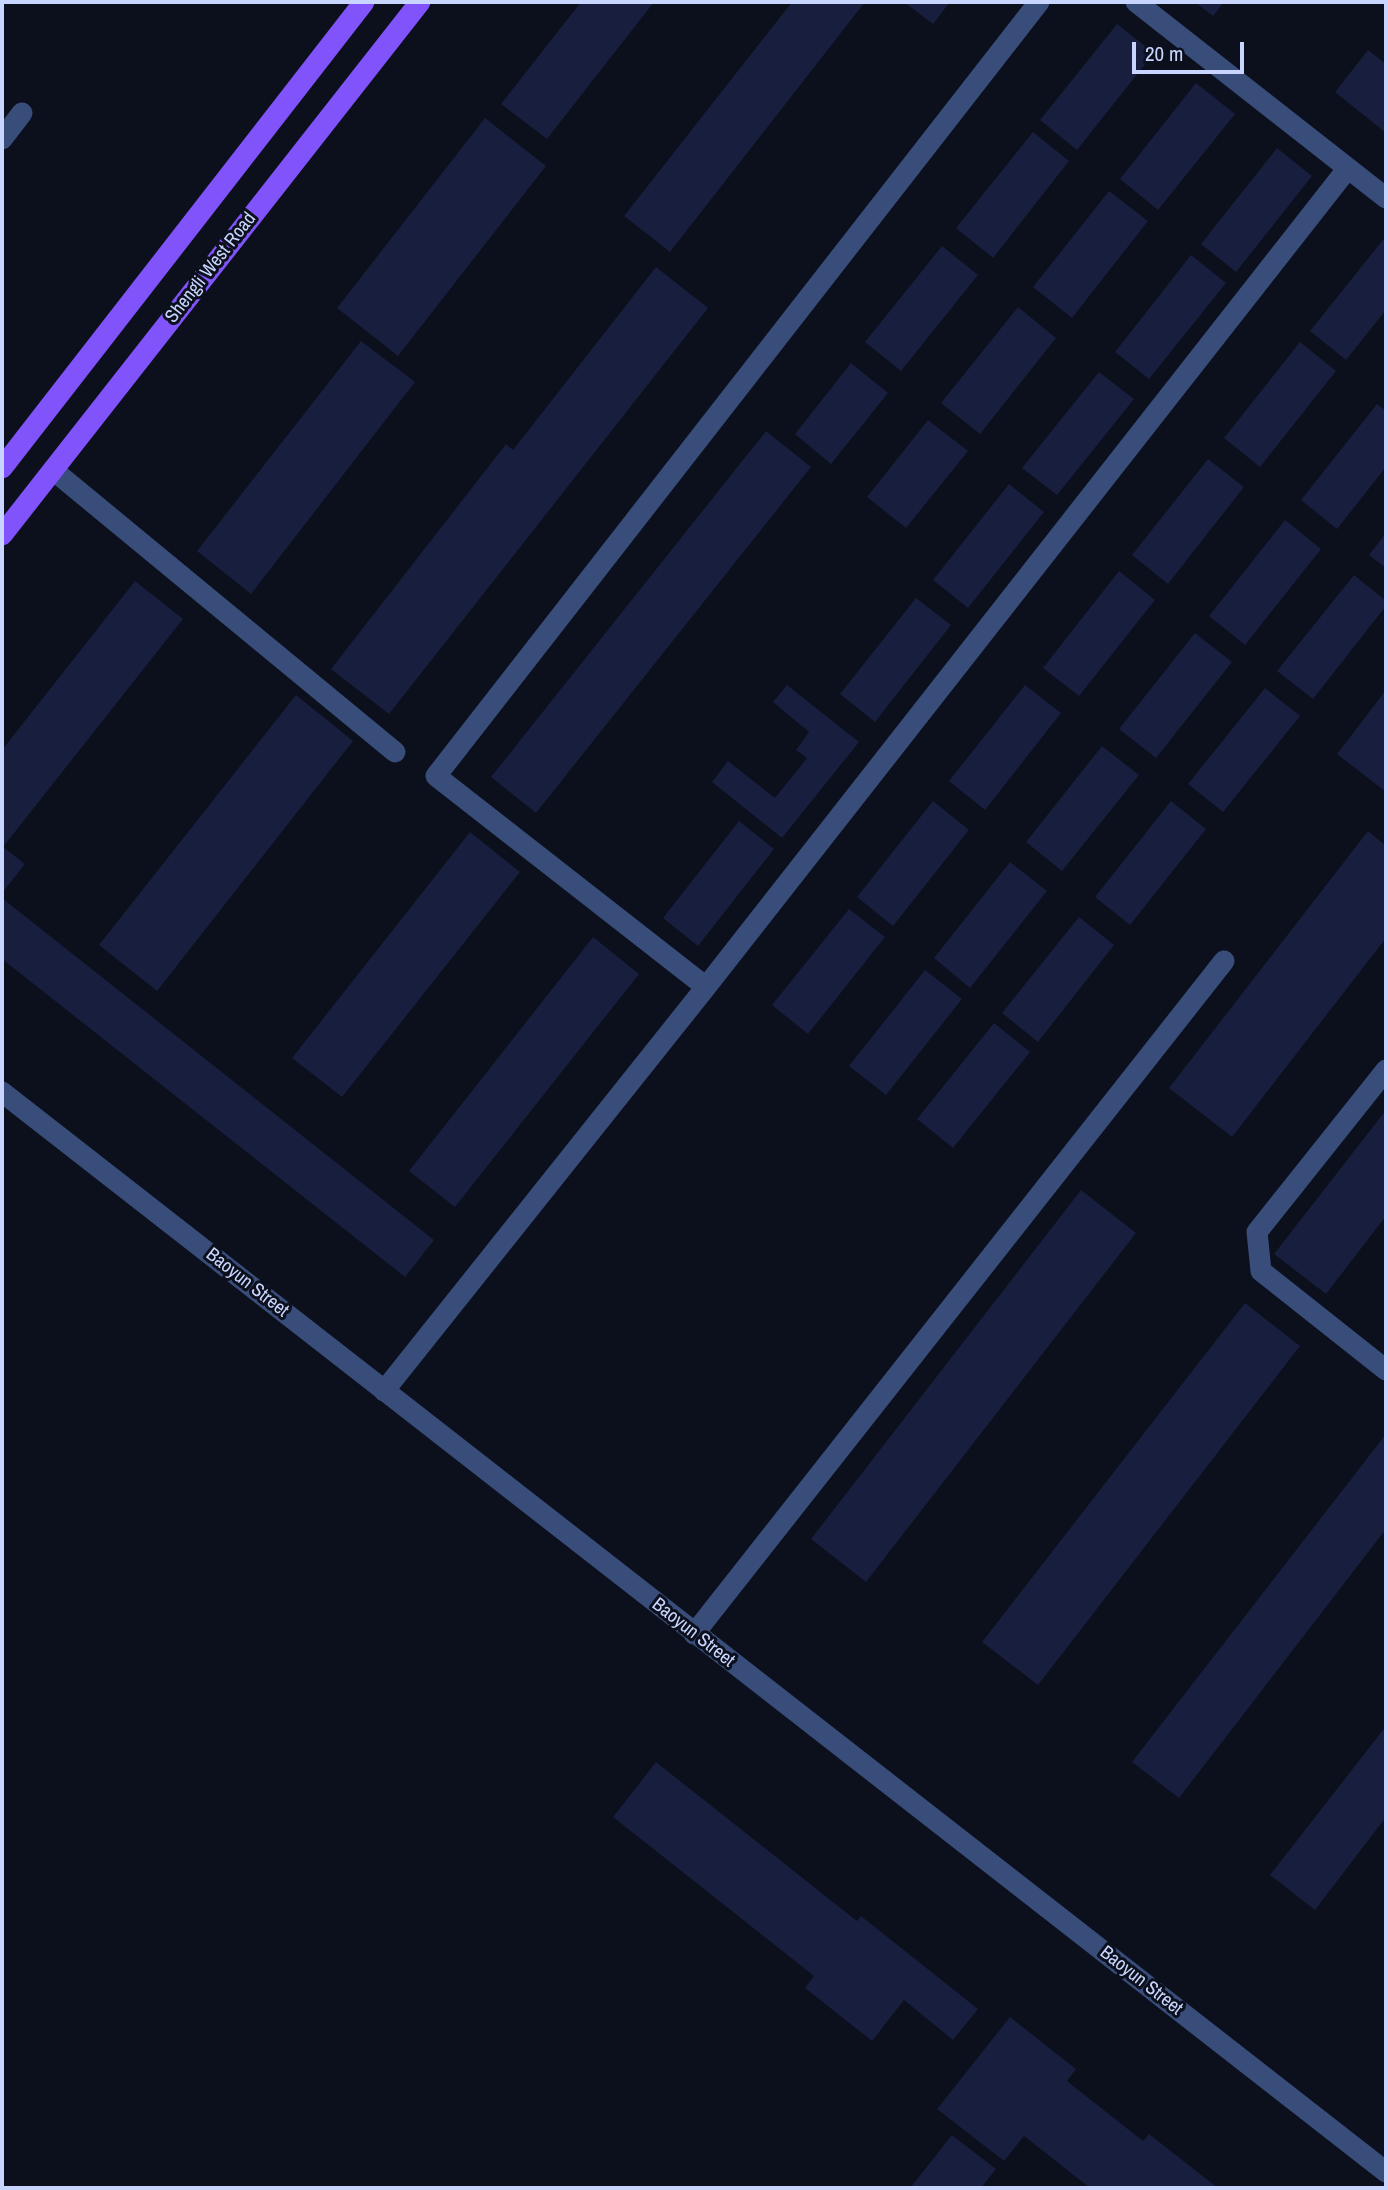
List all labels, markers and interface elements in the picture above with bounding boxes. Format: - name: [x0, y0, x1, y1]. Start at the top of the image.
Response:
- scale bar: [1136, 28, 1248, 72]
- text: 20 m: [1145, 39, 1183, 68]
- street label: Shengli West Road: [161, 208, 261, 328]
- street label: Baoyun Street: [201, 1244, 293, 1322]
- street label: Baoyun Street: [647, 1594, 739, 1672]
- street label: Baoyun Street: [1095, 1942, 1187, 2020]

